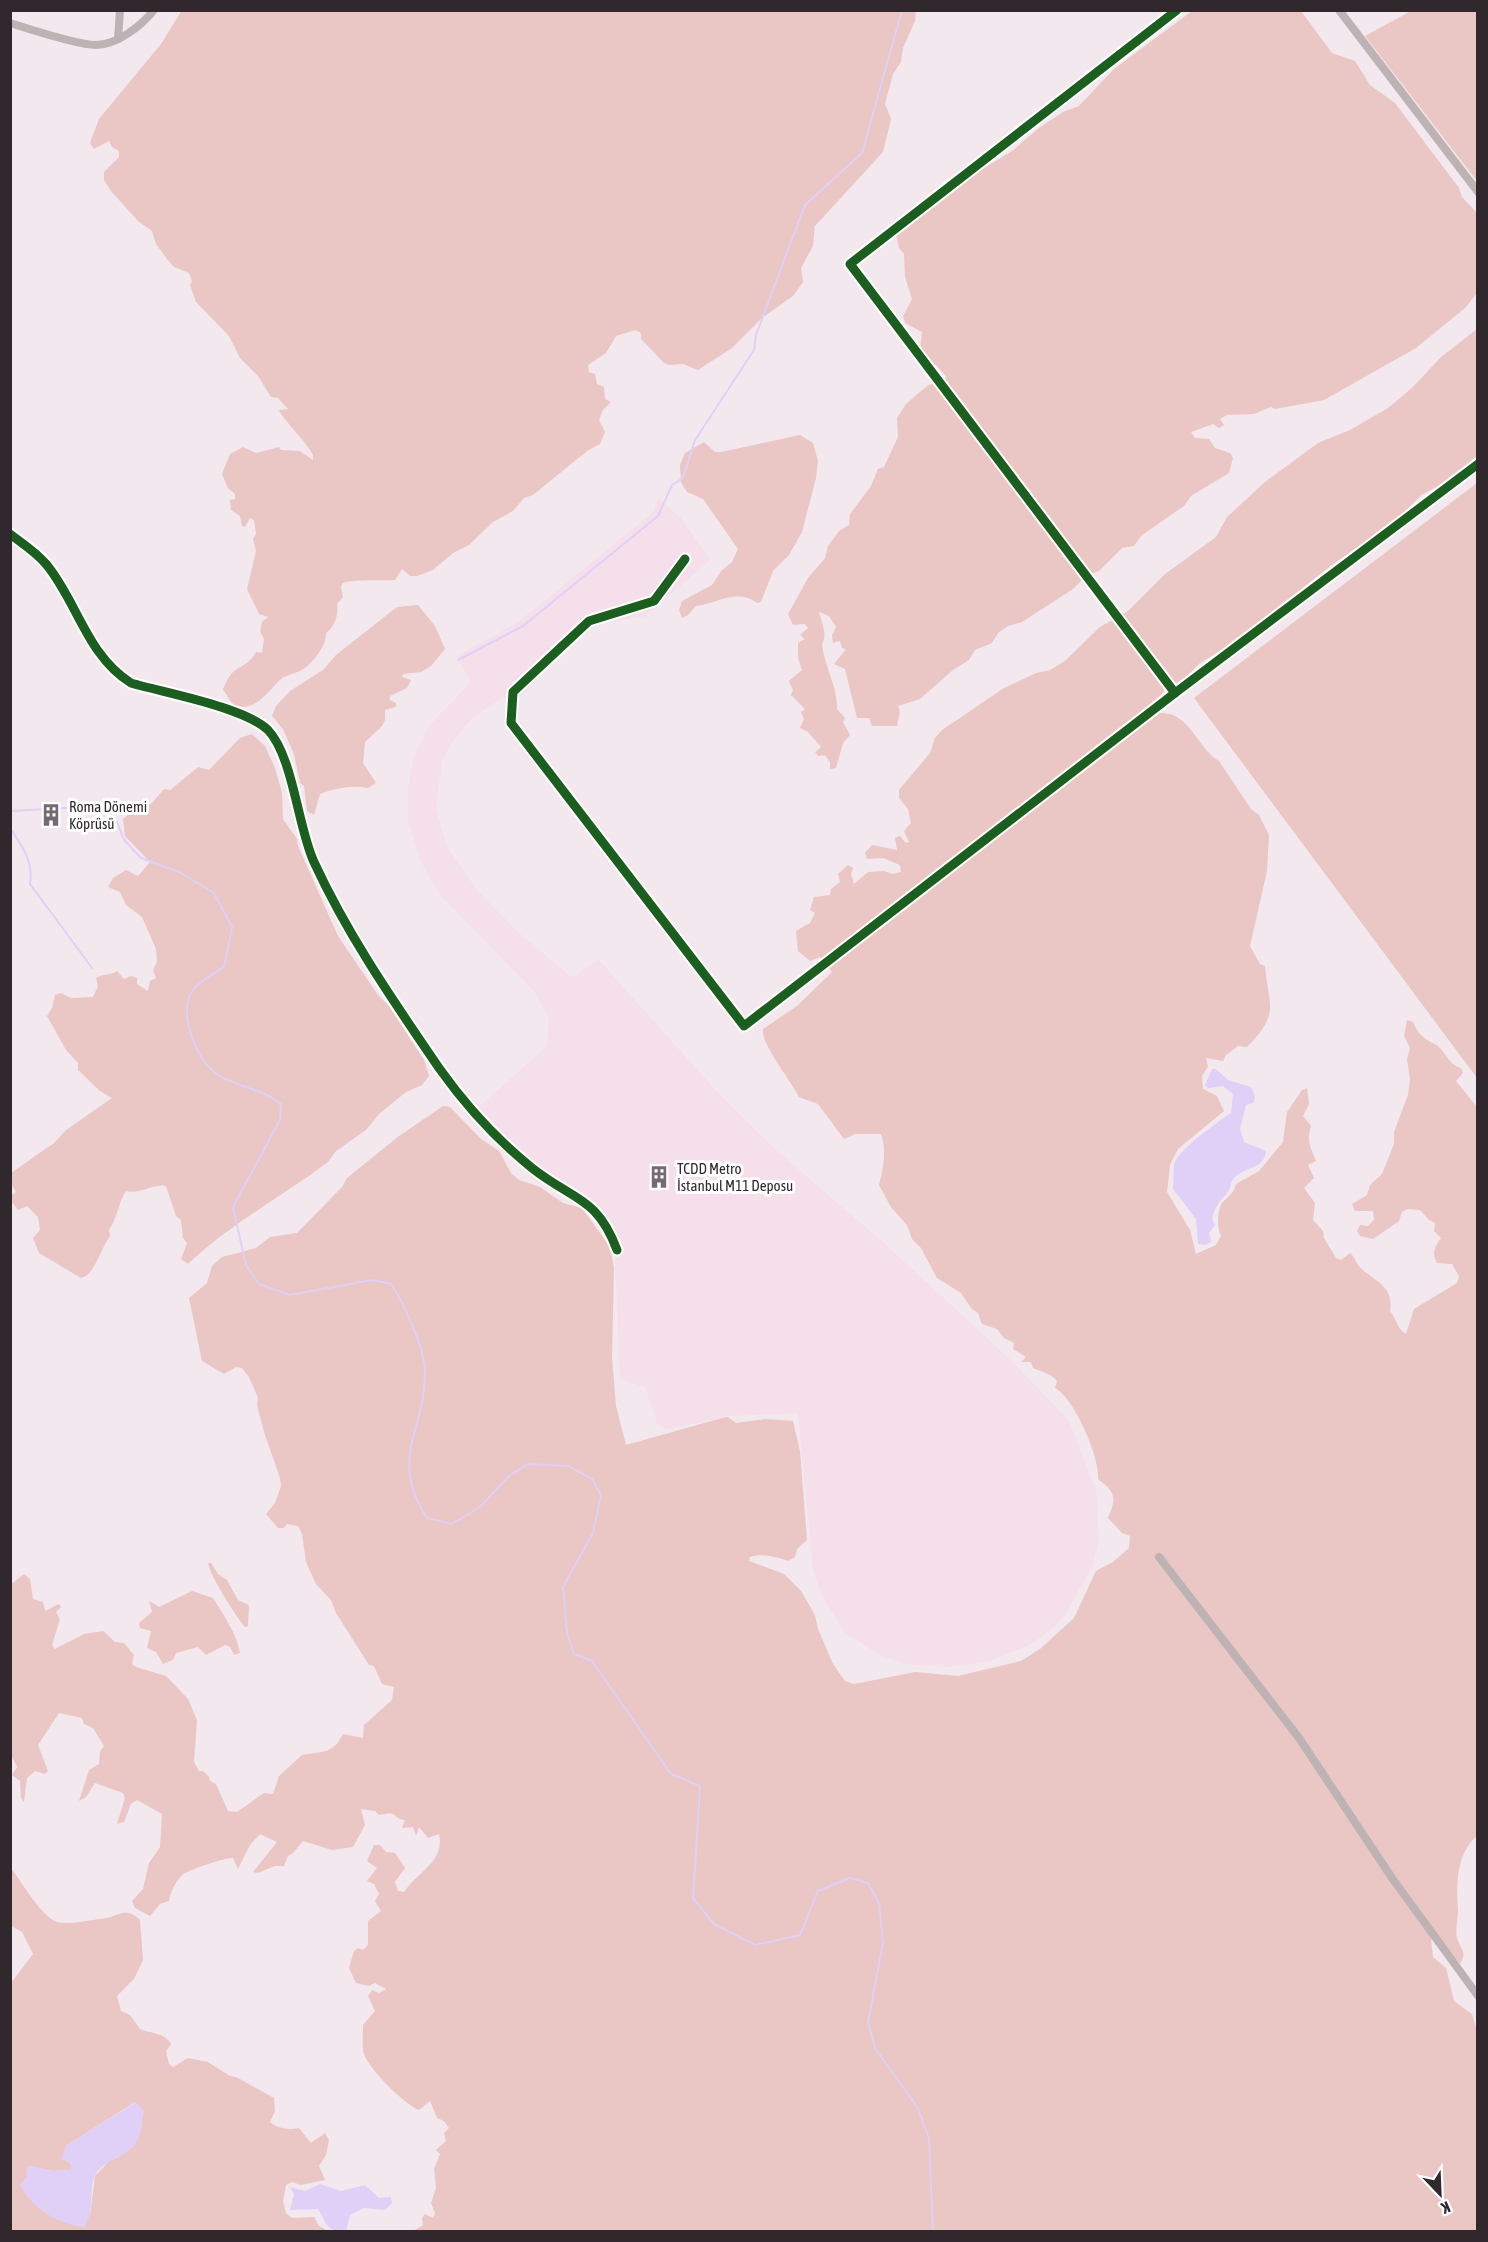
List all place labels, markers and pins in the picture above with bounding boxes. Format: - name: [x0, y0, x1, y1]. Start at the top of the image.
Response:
- place label: Roma Dönemi Köprüsü: [69, 798, 147, 832]
- building icon: Roma Dönemi Köprüsü: [38, 802, 64, 828]
- place label: TCDD Metro İstanbul M11 Deposu: [677, 1160, 793, 1194]
- building icon: TCDD Metro İstanbul M11 Deposu: [646, 1164, 672, 1190]

